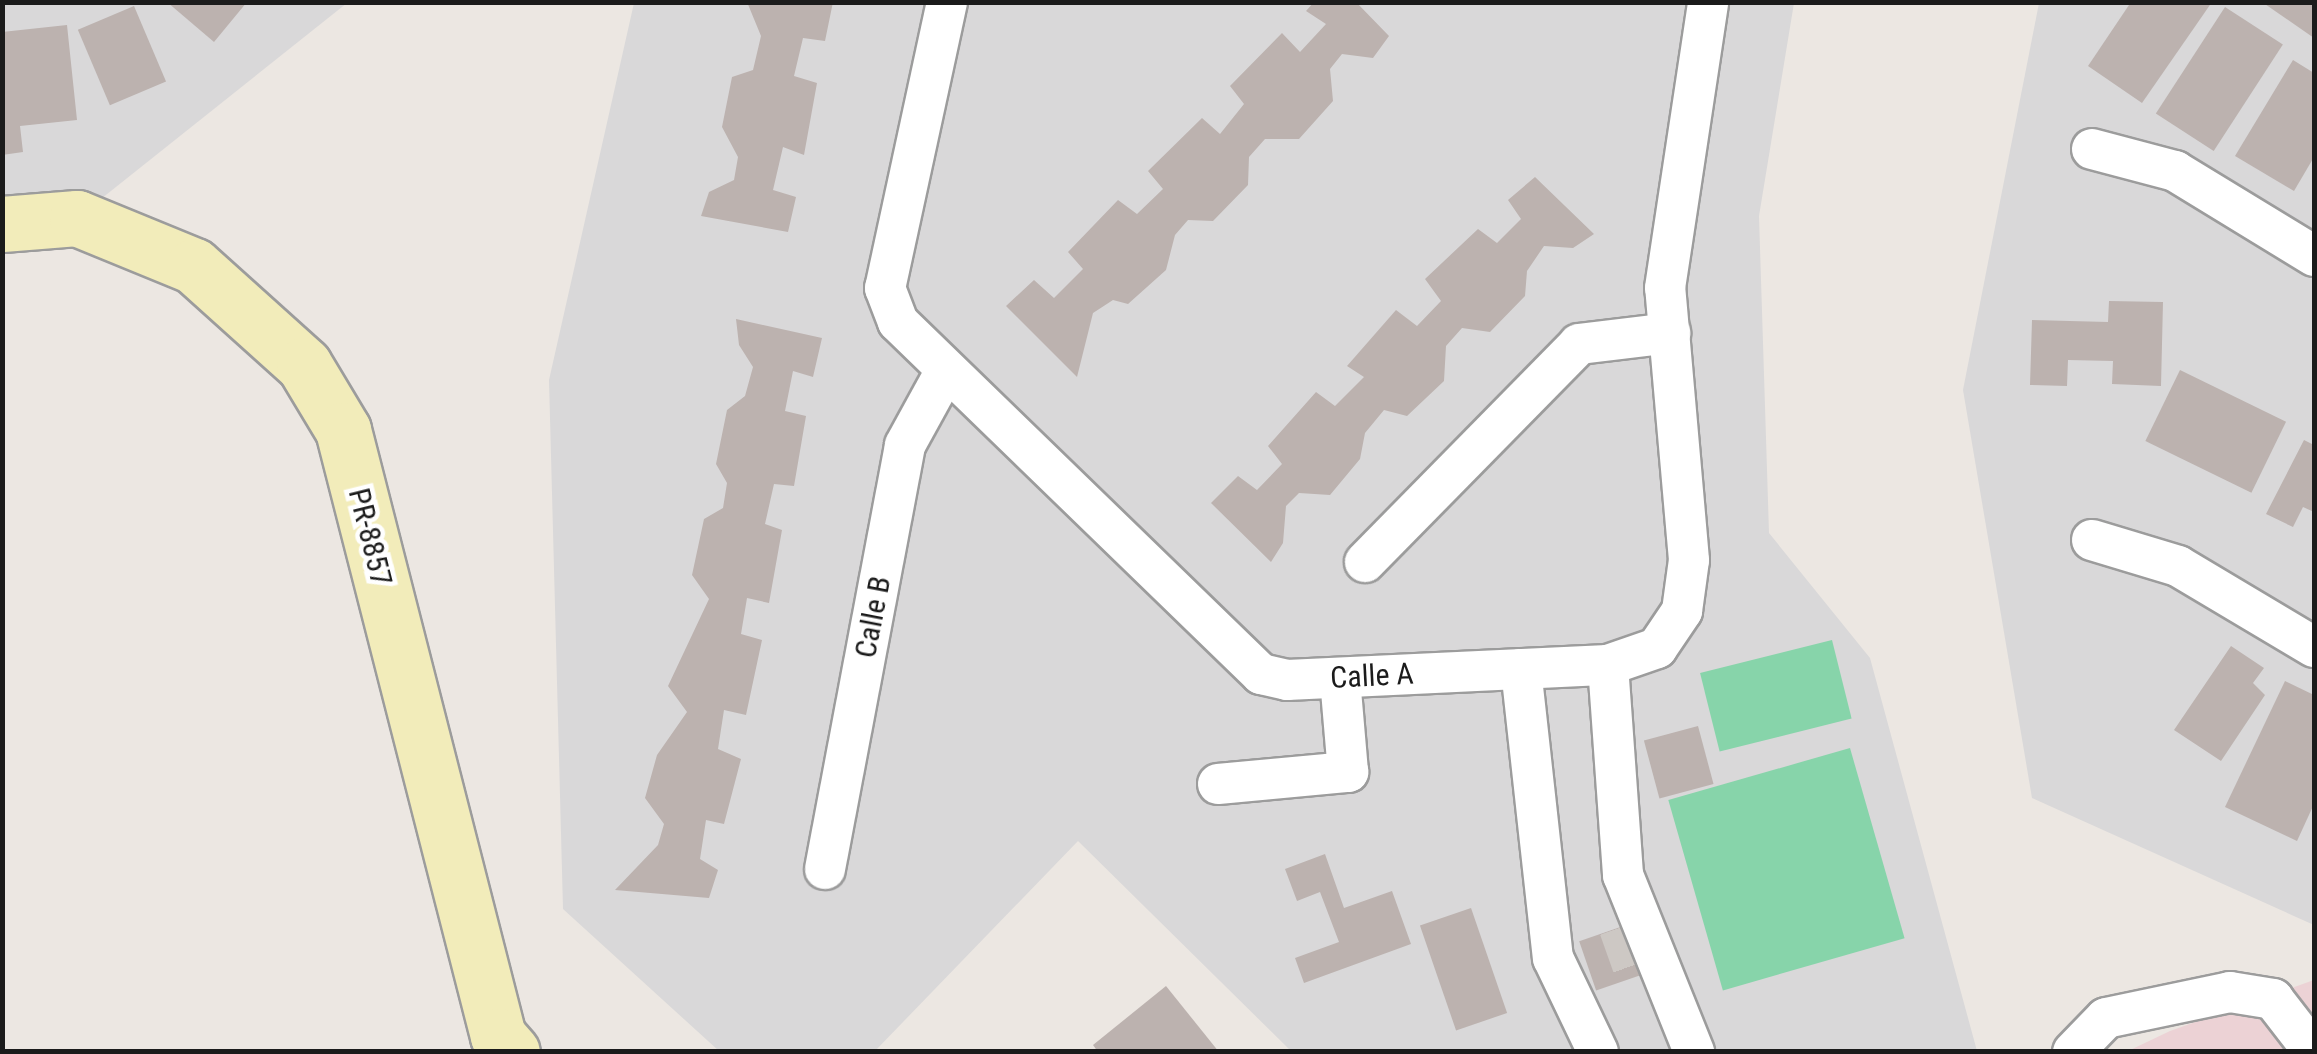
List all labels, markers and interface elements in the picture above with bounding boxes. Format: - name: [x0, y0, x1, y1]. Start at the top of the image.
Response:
- street label: PR-8857: [341, 485, 399, 589]
- street label: Calle B: [847, 573, 899, 661]
- street label: Calle A: [1329, 656, 1415, 696]

